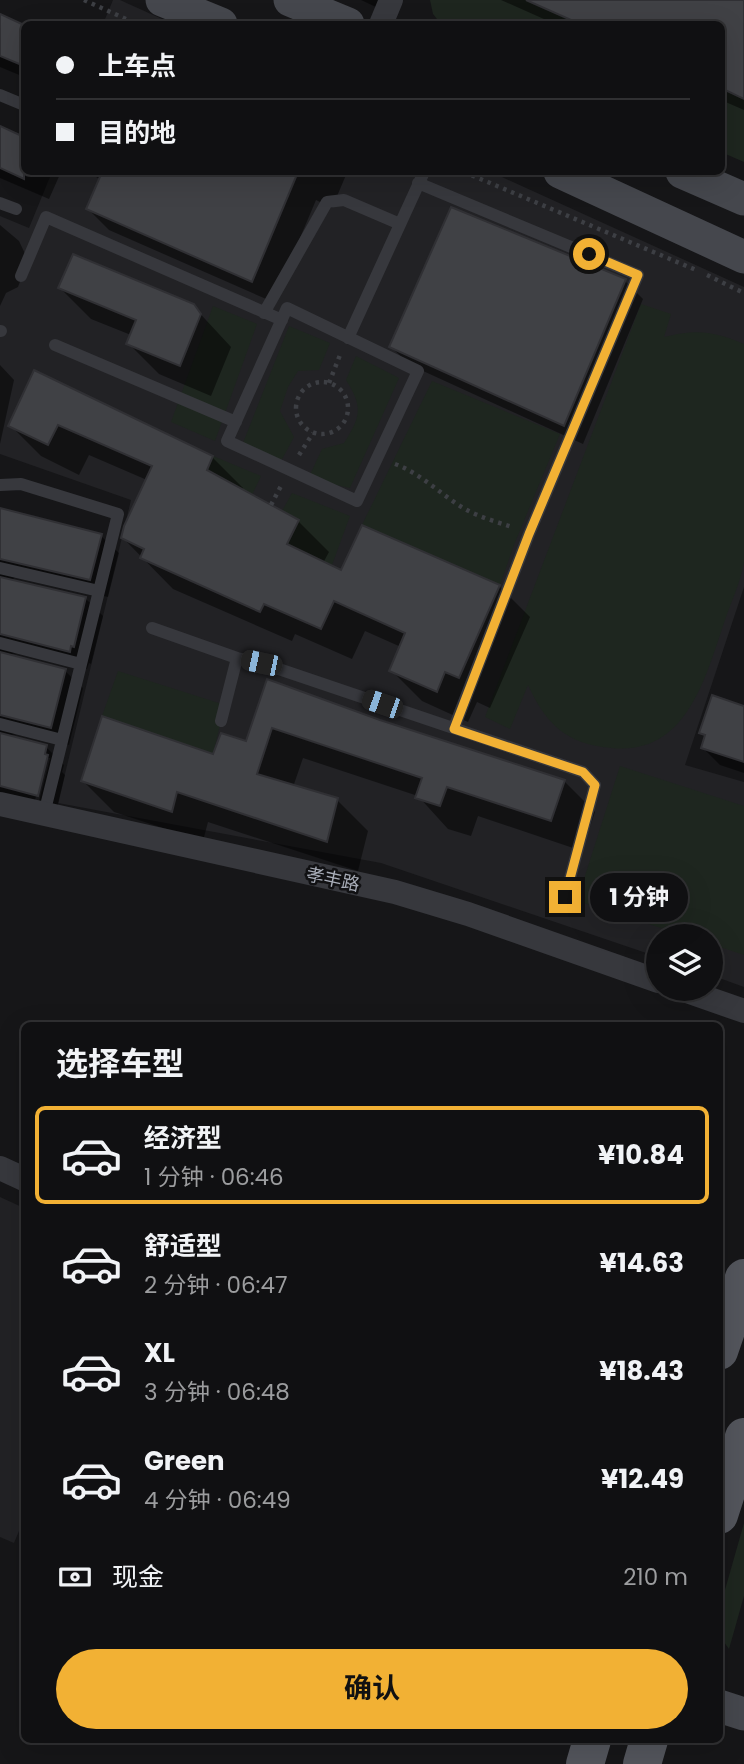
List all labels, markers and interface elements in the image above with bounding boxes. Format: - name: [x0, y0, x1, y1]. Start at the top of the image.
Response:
- text: 上车点: [98, 48, 176, 84]
- text: 目的地: [98, 115, 176, 151]
- route start: [573, 238, 605, 270]
- car: [239, 648, 284, 678]
- car: [359, 687, 406, 721]
- street label: 孝丰路: [304, 861, 362, 897]
- callout: 1 分钟: [590, 872, 688, 922]
- route end: [549, 881, 581, 913]
- text: 1 分钟: [609, 881, 669, 913]
- map controls: [646, 924, 723, 1001]
- button: layers: [646, 924, 723, 1001]
- text: 选择车型: [56, 1041, 184, 1086]
- text: 经济型: [144, 1120, 222, 1156]
- icon: car: [60, 1124, 123, 1187]
- text: ¥10.84: [598, 1137, 684, 1173]
- text: 1 分钟 · 06:46: [144, 1161, 284, 1193]
- text: 舒适型: [144, 1228, 222, 1264]
- icon: car: [60, 1232, 123, 1295]
- text: ¥14.63: [600, 1245, 684, 1281]
- text: 2 分钟 · 06:47: [144, 1269, 288, 1301]
- text: XL: [144, 1335, 175, 1371]
- icon: car: [60, 1340, 123, 1403]
- text: ¥18.43: [599, 1353, 684, 1389]
- text: 3 分钟 · 06:48: [144, 1376, 290, 1408]
- text: Green: [144, 1443, 225, 1479]
- icon: car: [60, 1448, 123, 1511]
- text: ¥12.49: [601, 1461, 684, 1497]
- text: 4 分钟 · 06:49: [144, 1484, 291, 1516]
- icon: cash: [56, 1558, 94, 1596]
- text: 现金: [112, 1559, 164, 1595]
- text: 210 m: [623, 1561, 688, 1593]
- button: 确认: [56, 1649, 688, 1729]

